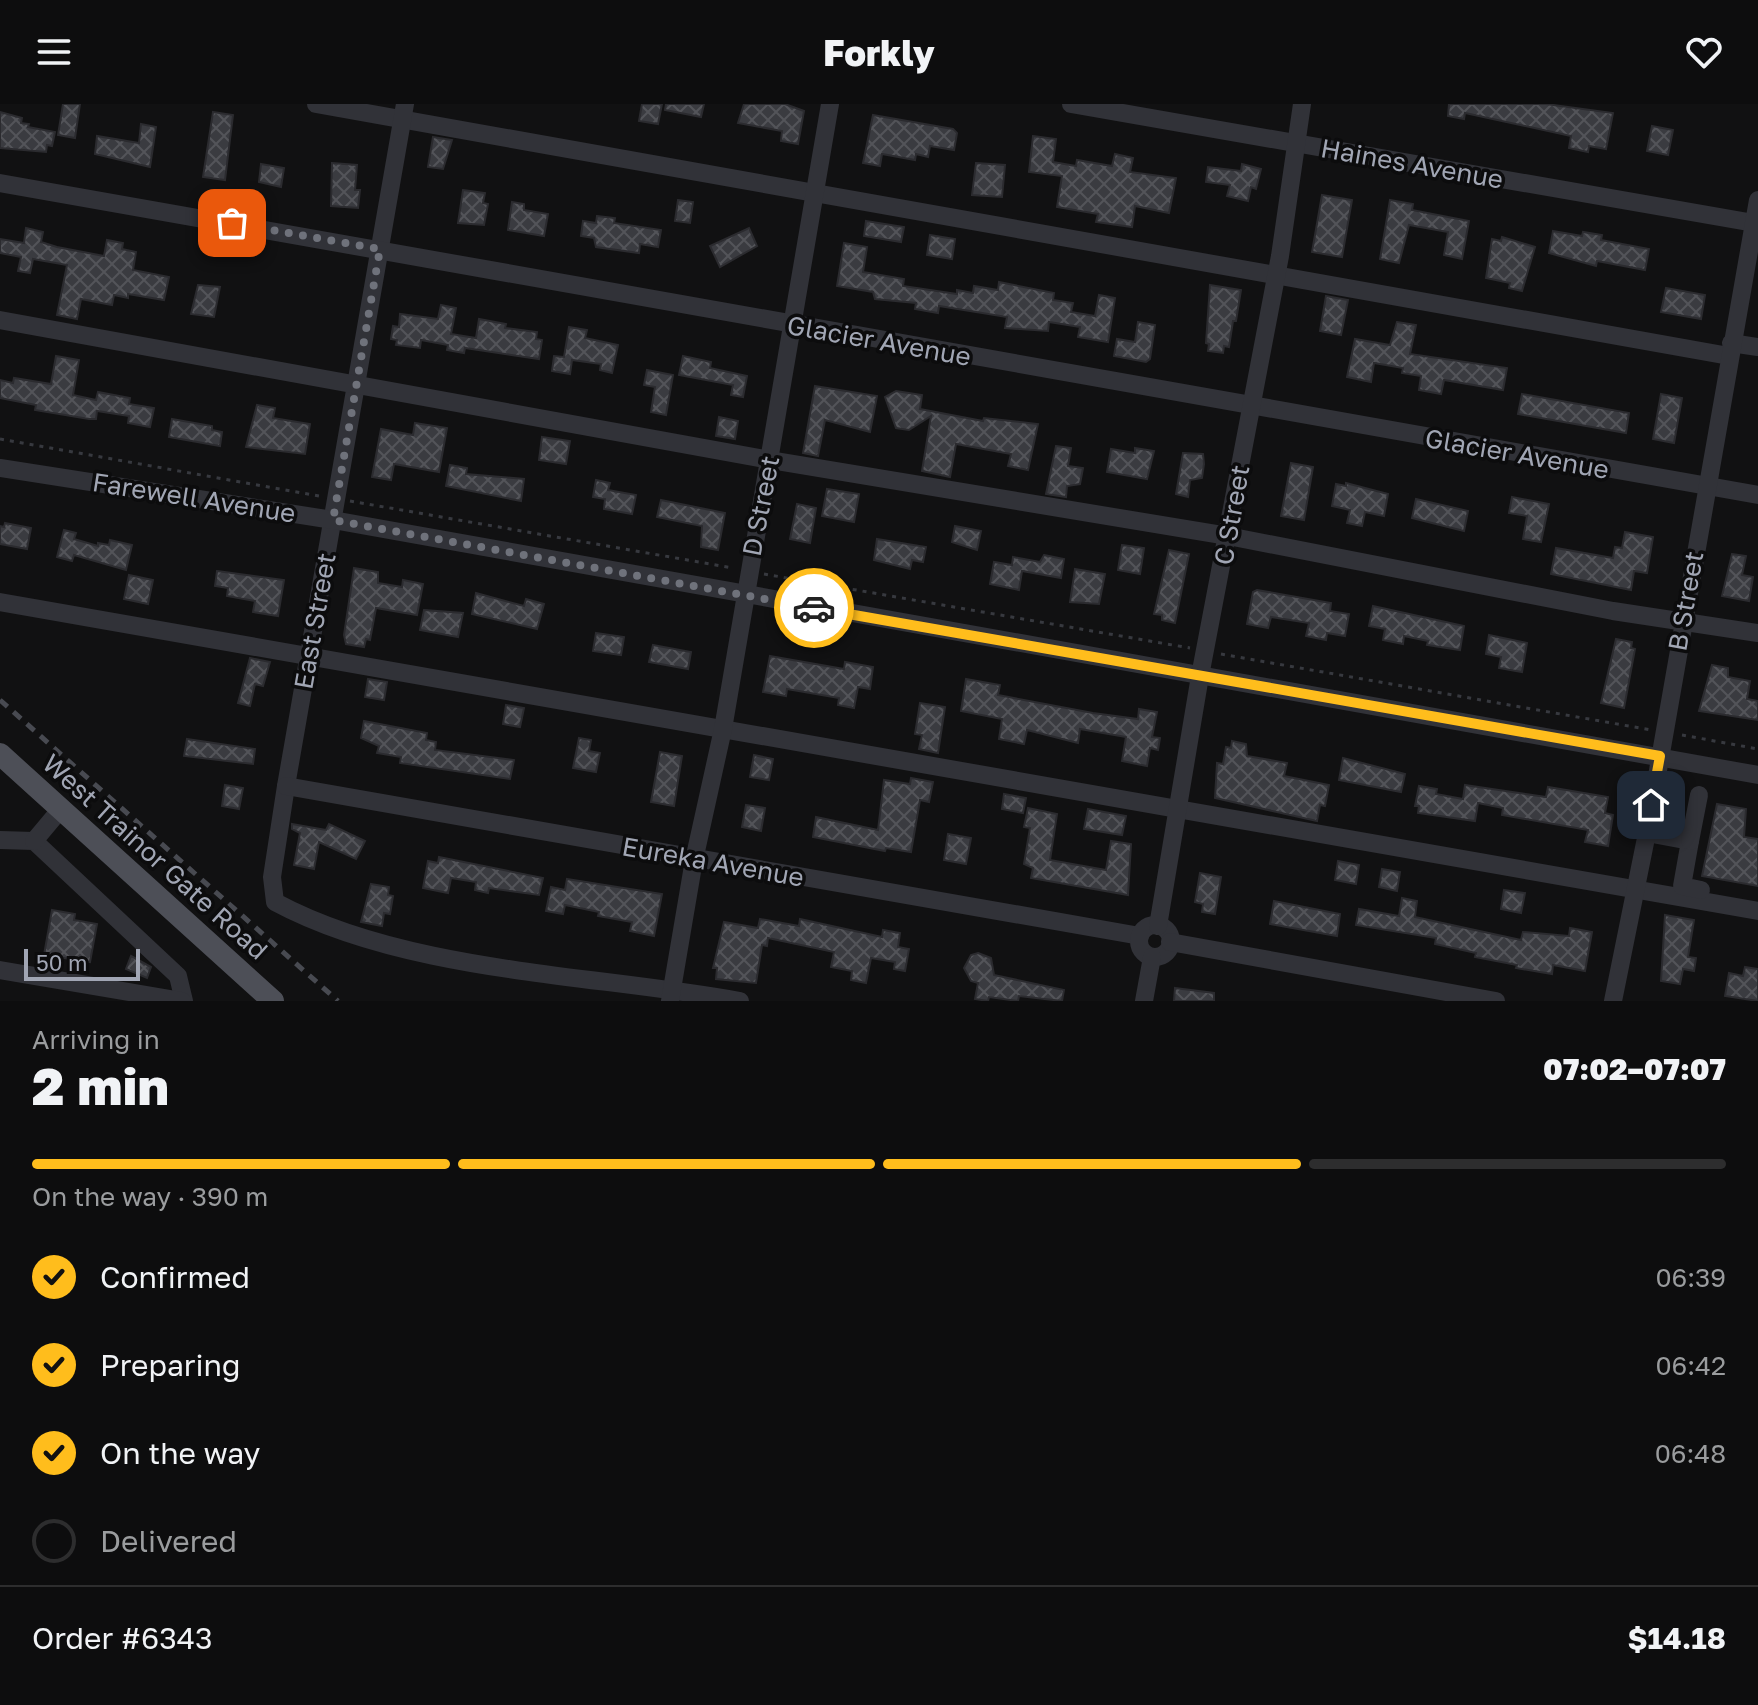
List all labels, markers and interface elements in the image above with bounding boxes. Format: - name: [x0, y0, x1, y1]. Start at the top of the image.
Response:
- icon: menu: [32, 30, 76, 74]
- icon: heart: [1682, 30, 1726, 74]
- text: Forkly: [823, 31, 935, 74]
- street label: Haines Avenue: [1319, 132, 1506, 195]
- pin: [198, 189, 266, 257]
- icon: bag: [210, 201, 254, 245]
- street label: Glacier Avenue: [785, 309, 973, 372]
- street label: Glacier Avenue: [1423, 422, 1611, 485]
- street label: D Street: [736, 453, 785, 559]
- street label: C Street: [1207, 462, 1256, 567]
- street label: Farewell Avenue: [90, 466, 298, 529]
- street label: B Street: [1661, 549, 1710, 653]
- street label: East Street: [287, 550, 342, 692]
- courier: [774, 568, 854, 648]
- icon: car: [792, 586, 836, 630]
- street label: West Trainor Gate Road: [37, 748, 274, 966]
- pin: [1617, 771, 1685, 839]
- icon: home: [1629, 783, 1673, 827]
- street label: Eureka Avenue: [620, 830, 806, 893]
- scale bar: [24, 945, 140, 981]
- text: 50 m: [36, 949, 87, 976]
- text: Arriving in: [32, 1024, 160, 1055]
- text: 07:02–07:07: [1543, 1051, 1726, 1087]
- text: 2 min: [32, 1054, 169, 1116]
- text: On the way · 390 m: [32, 1181, 268, 1212]
- icon: check: [32, 1255, 76, 1299]
- text: Confirmed: [100, 1259, 250, 1295]
- text: 06:39: [1655, 1262, 1726, 1293]
- icon: check: [32, 1343, 76, 1387]
- text: Preparing: [100, 1347, 241, 1383]
- text: 06:42: [1655, 1350, 1726, 1381]
- icon: check: [32, 1431, 76, 1475]
- text: On the way: [100, 1435, 260, 1471]
- text: 06:48: [1655, 1438, 1726, 1469]
- text: Delivered: [100, 1523, 237, 1559]
- text: Order #6343: [32, 1620, 213, 1656]
- text: $14.18: [1627, 1620, 1726, 1656]

